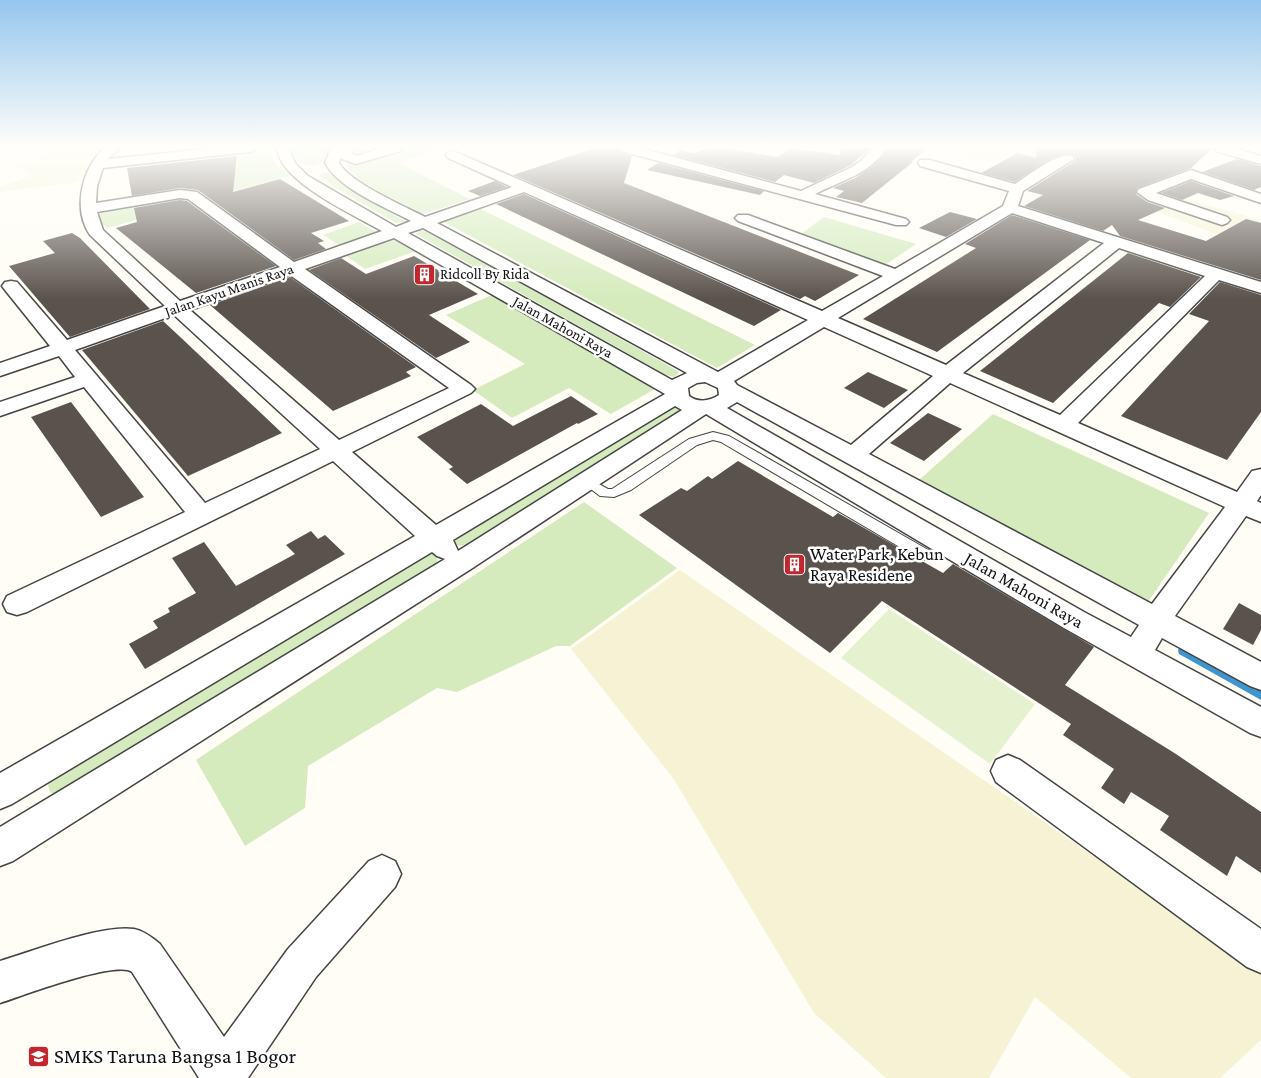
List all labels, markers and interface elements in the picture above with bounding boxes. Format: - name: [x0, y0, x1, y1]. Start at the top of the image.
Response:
- street label: Jalan Kayu Manis Raya: [161, 260, 296, 321]
- building icon: Ridcoll By Rida: [412, 262, 436, 286]
- place label: Ridcoll By Rida: [440, 266, 529, 283]
- street label: Jalan Mahoni Raya: [508, 292, 616, 362]
- place label: Water Park, Kebun Raya Residene: [810, 544, 944, 585]
- street label: Jalan Mahoni Raya: [959, 547, 1087, 632]
- building icon: Water Park, Kebun Raya Residene: [782, 552, 806, 576]
- school or university icon: SMKS Taruna Bangsa 1 Bogor: [26, 1044, 50, 1068]
- place label: SMKS Taruna Bangsa 1 Bogor: [54, 1044, 297, 1068]

